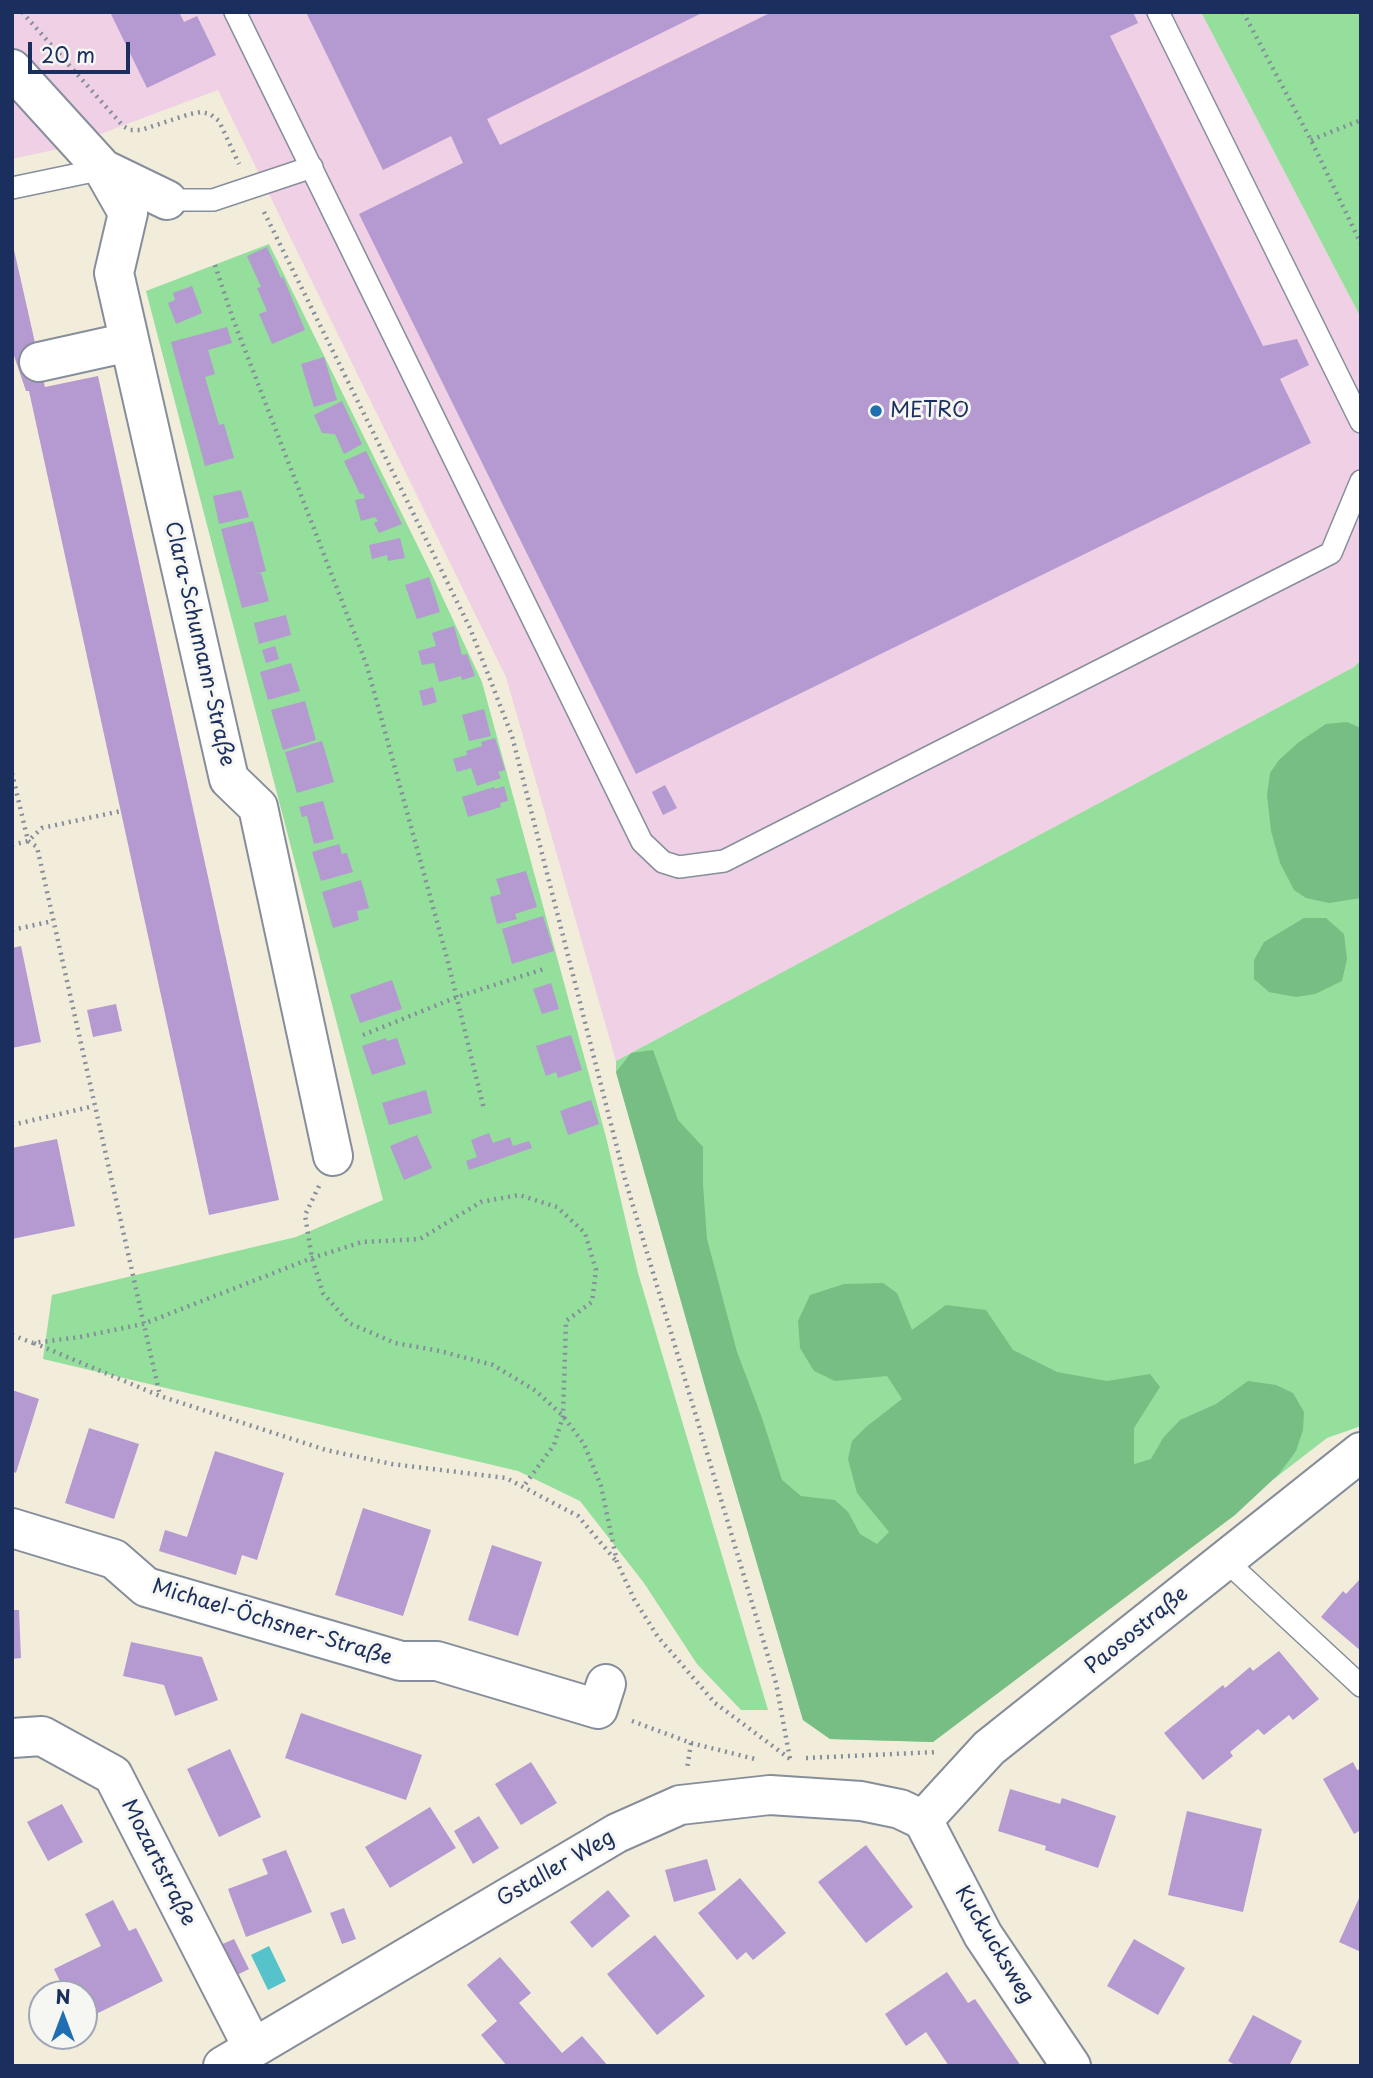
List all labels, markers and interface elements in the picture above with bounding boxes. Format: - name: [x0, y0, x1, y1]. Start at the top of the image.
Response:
- scale bar: [32, 28, 133, 72]
- text: 20 m: [41, 38, 95, 70]
- place label: METRO: [890, 398, 969, 424]
- marker: METRO: [868, 403, 884, 419]
- street label: Clara-Schumann-Straße: [159, 519, 239, 769]
- street label: Michael-Öchsner-Straße: [149, 1574, 395, 1672]
- street label: Paosostraße: [1080, 1582, 1194, 1680]
- street label: Mozartstraße: [115, 1795, 201, 1931]
- street label: Gstaller Weg: [493, 1825, 619, 1913]
- street label: Kuckucksweg: [949, 1882, 1039, 2008]
- north arrow: [28, 1980, 98, 2050]
- text: N: [55, 1982, 71, 2010]

